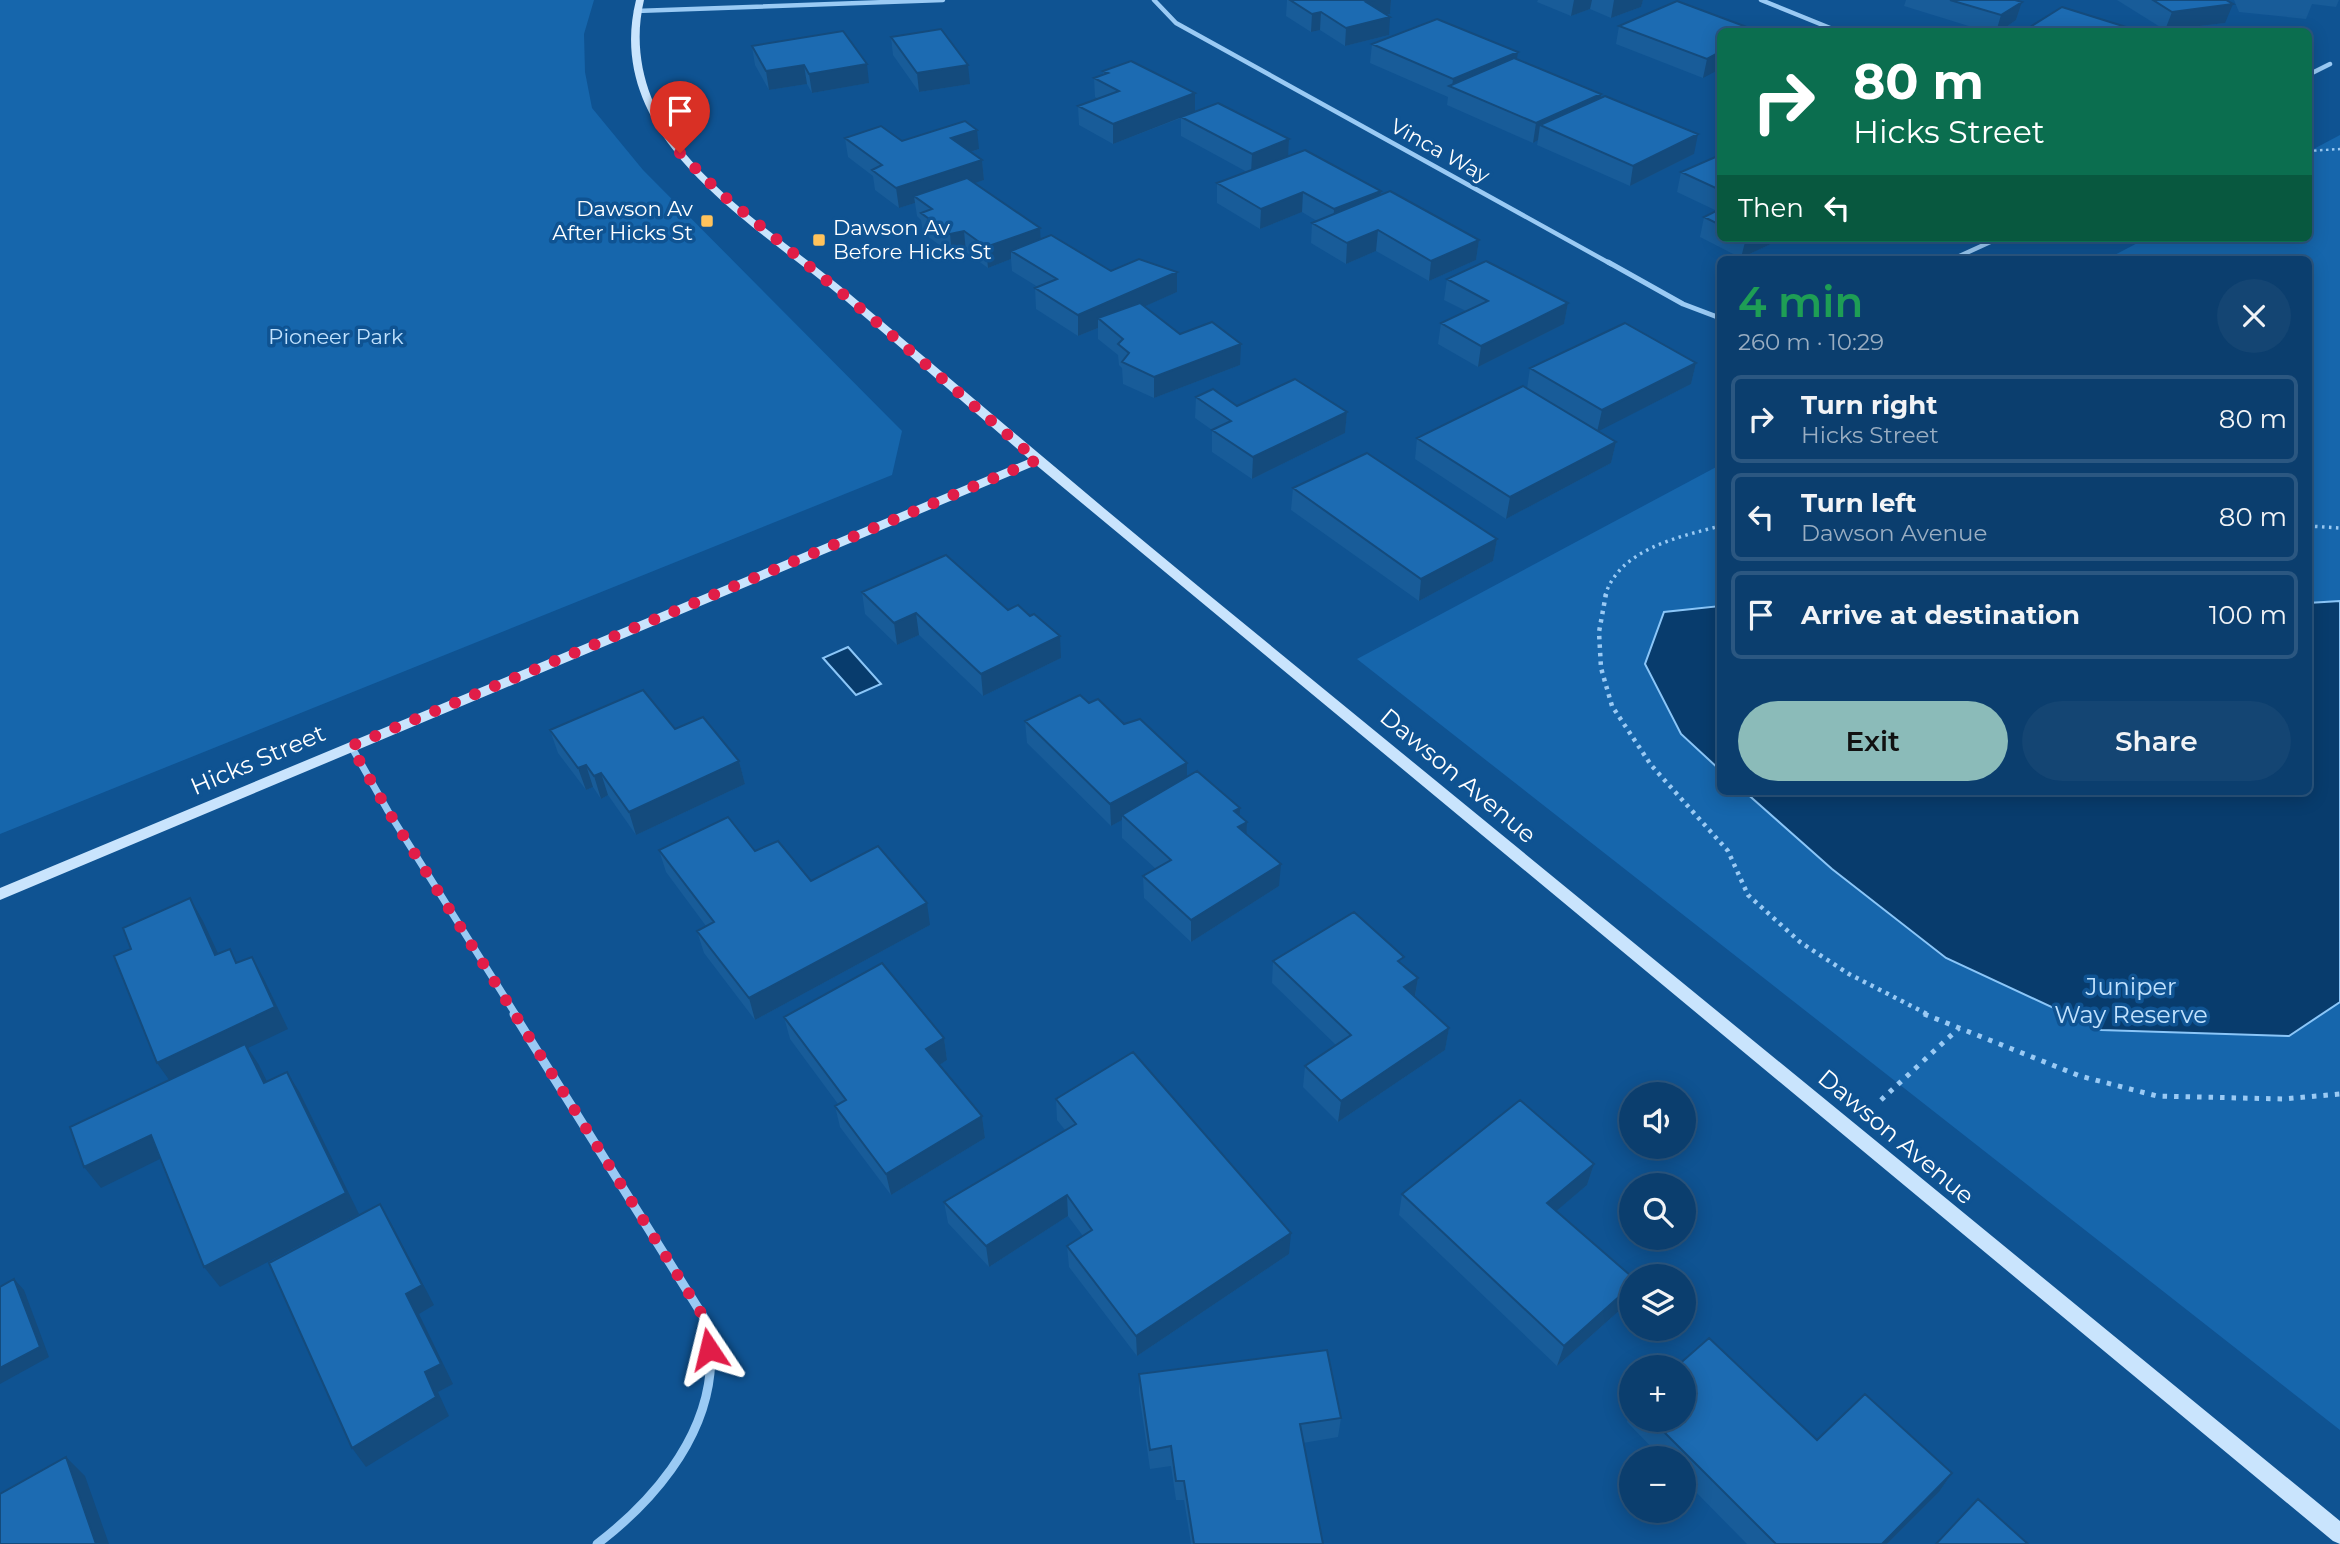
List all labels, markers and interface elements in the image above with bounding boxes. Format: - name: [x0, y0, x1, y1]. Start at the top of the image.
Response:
- text: 80 m: [1853, 52, 1984, 111]
- icon: right: [1738, 56, 1829, 147]
- pin: [650, 81, 710, 153]
- icon: arrive: [661, 92, 699, 130]
- text: Hicks Street: [1853, 112, 2045, 151]
- street label: Vinca Way: [1386, 113, 1495, 188]
- icon: left: [1818, 189, 1856, 227]
- text: Then: [1738, 192, 1804, 224]
- place label: Dawson Av After Hicks St: [552, 196, 694, 245]
- marker: Dawson Av After Hicks St: [699, 213, 715, 229]
- place label: Dawson Av Before Hicks St: [833, 215, 992, 264]
- marker: Dawson Av Before Hicks St: [811, 232, 827, 248]
- text: 4 min: [1738, 276, 1863, 328]
- button: close: [2217, 279, 2291, 353]
- park label: Pioneer Park: [268, 324, 404, 349]
- text: 260 m · 10:29: [1738, 328, 1884, 356]
- text: Turn right: [1801, 389, 1937, 421]
- icon: right: [1742, 400, 1780, 438]
- text: 80 m: [2219, 403, 2287, 435]
- text: Hicks Street: [1801, 421, 1939, 449]
- text: Turn left: [1801, 487, 1917, 519]
- icon: left: [1742, 498, 1780, 536]
- text: 80 m: [2219, 501, 2287, 533]
- text: Dawson Avenue: [1801, 519, 1987, 547]
- icon: arrive: [1742, 596, 1780, 634]
- text: Arrive at destination: [1801, 599, 2080, 631]
- text: 100 m: [2209, 599, 2287, 631]
- button: Exit: [1738, 701, 2008, 781]
- button: Share: [2022, 701, 2291, 781]
- street label: Dawson Avenue: [1374, 702, 1542, 849]
- street label: Hicks Street: [186, 718, 330, 801]
- park label: Juniper Way Reserve: [2054, 972, 2208, 1029]
- street label: Dawson Avenue: [1812, 1063, 1980, 1210]
- map controls: [1619, 1082, 1696, 1523]
- button: sound: [1619, 1082, 1696, 1159]
- button: search: [1619, 1173, 1696, 1250]
- button: layers: [1619, 1264, 1696, 1341]
- position arrow: [672, 1312, 746, 1386]
- button: +: [1619, 1355, 1696, 1432]
- button: −: [1619, 1446, 1696, 1523]

